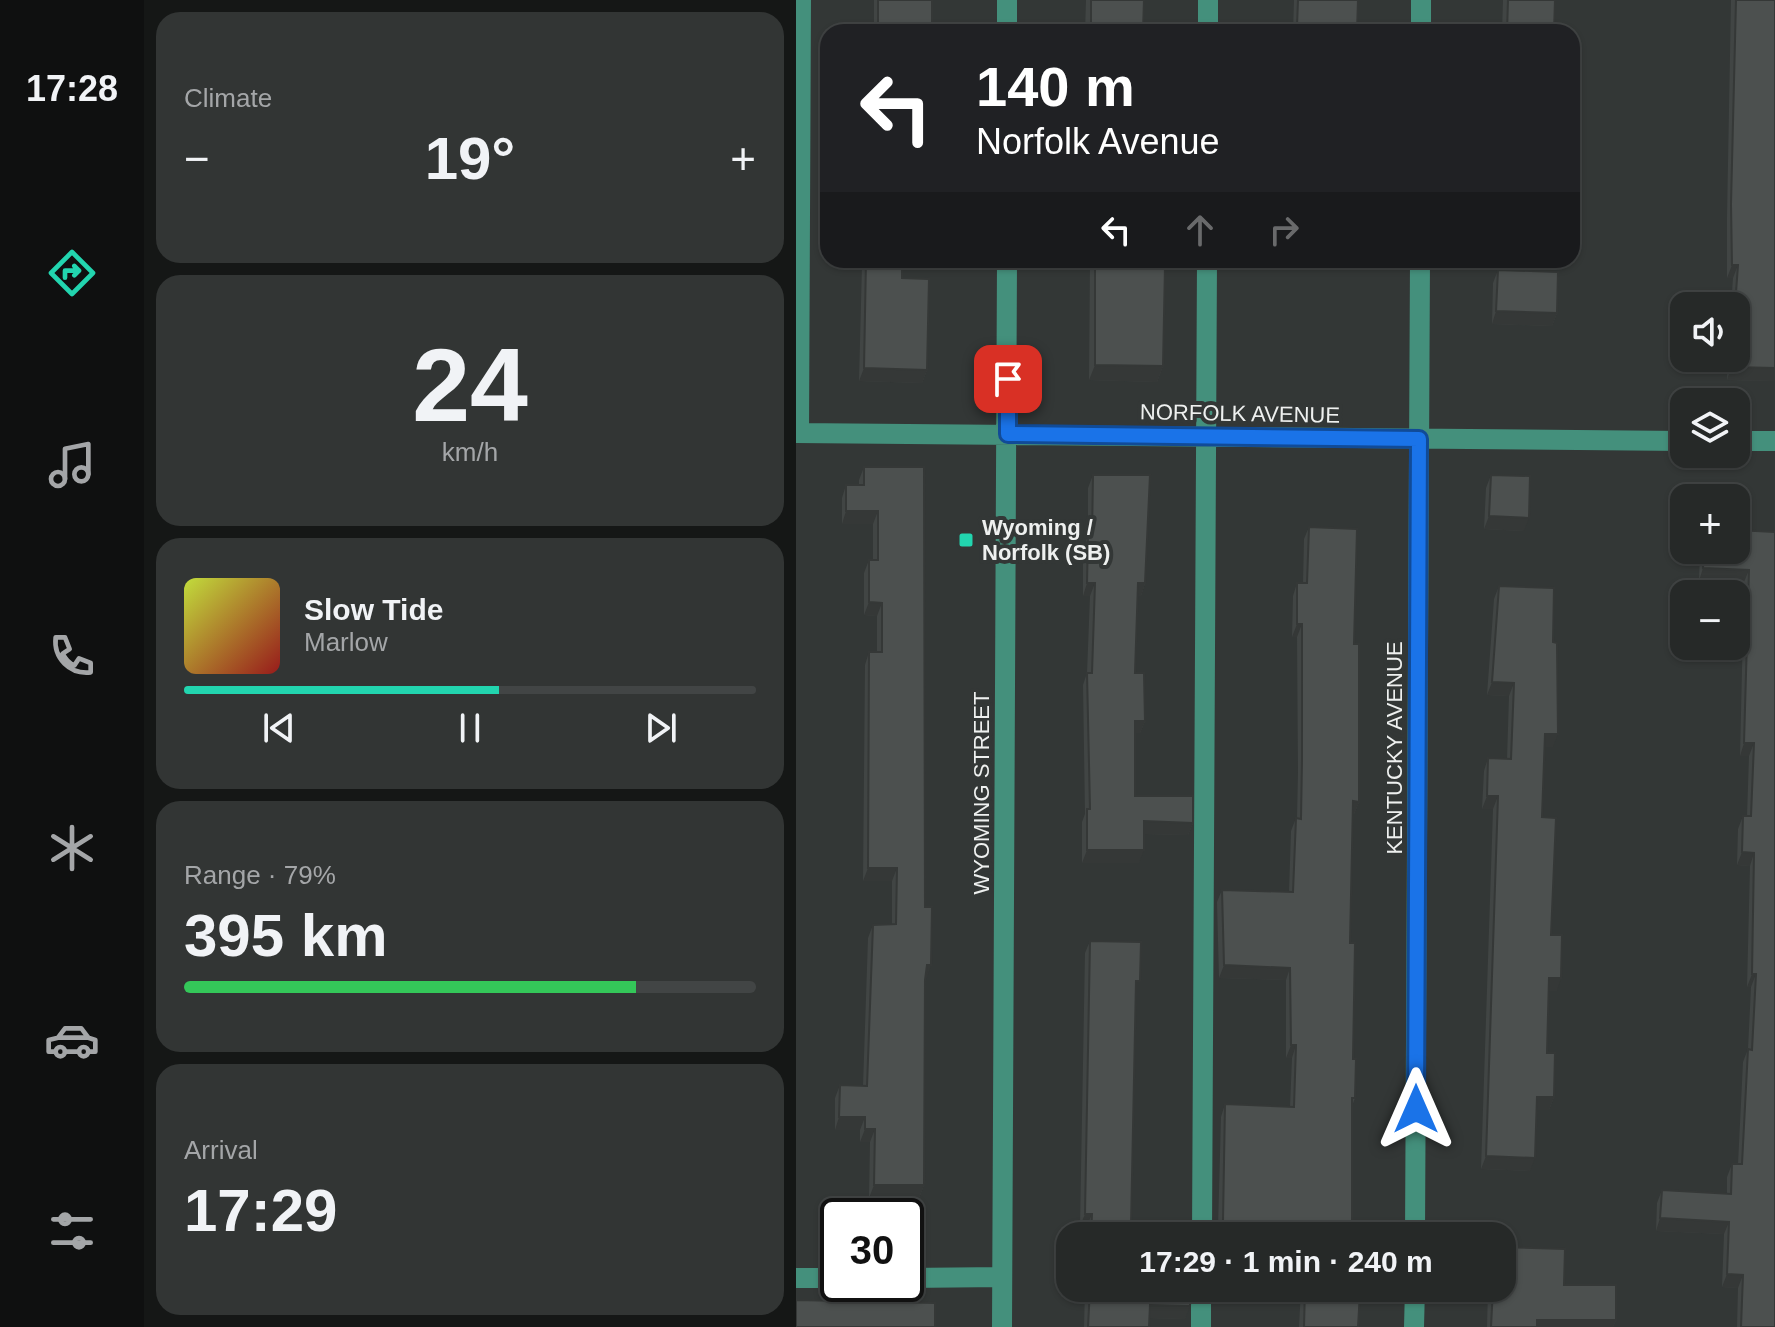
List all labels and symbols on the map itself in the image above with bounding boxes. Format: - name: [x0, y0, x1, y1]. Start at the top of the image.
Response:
- pin: [974, 345, 1042, 413]
- street label: NORFOLK AVENUE: [1140, 399, 1340, 428]
- place label: Wyoming / Norfolk (SB): [982, 515, 1110, 565]
- marker: Wyoming / Norfolk (SB): [957, 531, 975, 549]
- street label: KENTUCKY AVENUE: [1382, 641, 1407, 855]
- street label: WYOMING STREET: [969, 692, 994, 894]
- position arrow: [1374, 1067, 1458, 1151]
- speed limit sign: 30: [820, 1198, 924, 1302]

